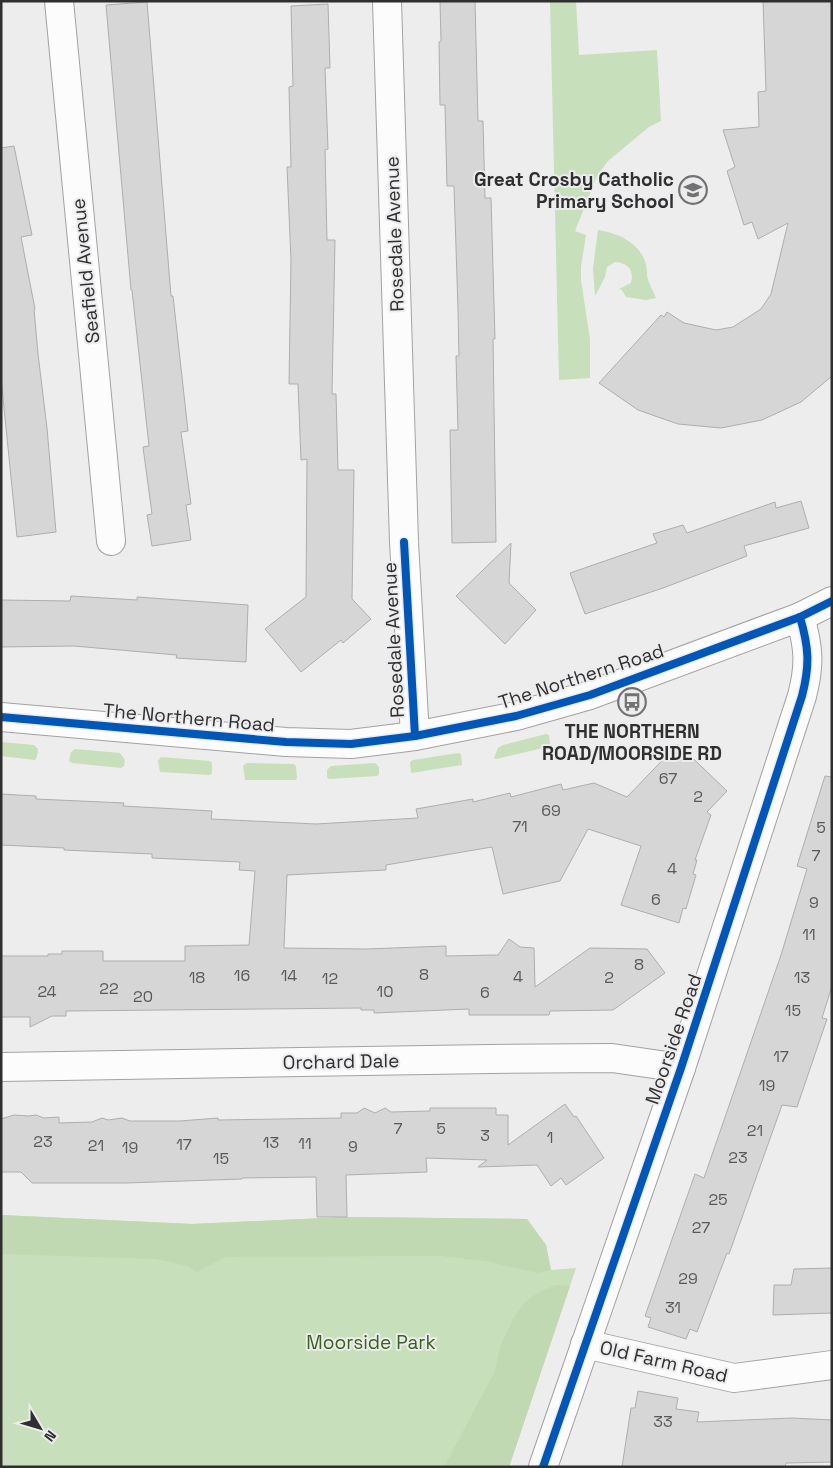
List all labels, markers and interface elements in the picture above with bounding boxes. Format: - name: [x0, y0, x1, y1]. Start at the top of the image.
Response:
- street label: Rosedale Avenue: [379, 156, 410, 312]
- place label: Great Crosby Catholic Primary School: [474, 167, 674, 214]
- school or university icon: Great Crosby Catholic Primary School: [678, 175, 708, 205]
- street label: Seafield Avenue: [65, 197, 106, 345]
- street label: Rosedale Avenue: [377, 562, 410, 718]
- street label: The Northern Road: [495, 638, 667, 715]
- bus stop icon: THE NORTHERN ROAD/MOORSIDE RD: [617, 687, 647, 717]
- street label: The Northern Road: [102, 698, 276, 737]
- place label: THE NORTHERN ROAD/MOORSIDE RD: [542, 719, 722, 766]
- house number: 67: [659, 768, 677, 789]
- house number: 2: [693, 786, 703, 807]
- house number: 69: [541, 800, 561, 821]
- house number: 71: [512, 816, 528, 837]
- house number: 5: [816, 817, 826, 838]
- house number: 7: [811, 845, 821, 866]
- house number: 4: [667, 858, 677, 879]
- house number: 6: [651, 889, 661, 910]
- house number: 9: [809, 892, 819, 913]
- house number: 11: [802, 924, 816, 945]
- house number: 8: [634, 954, 644, 975]
- house number: 8: [419, 964, 429, 985]
- house number: 16: [234, 965, 250, 986]
- house number: 14: [281, 965, 297, 986]
- house number: 4: [513, 966, 523, 987]
- house number: 18: [189, 967, 205, 988]
- house number: 2: [604, 967, 614, 988]
- house number: 13: [794, 967, 810, 988]
- house number: 12: [322, 968, 338, 989]
- street label: Moorside Road: [639, 971, 708, 1108]
- house number: 22: [99, 978, 119, 999]
- house number: 24: [37, 981, 57, 1002]
- house number: 10: [377, 981, 393, 1002]
- house number: 6: [480, 982, 490, 1003]
- house number: 20: [133, 986, 153, 1007]
- house number: 15: [785, 1000, 801, 1021]
- house number: 17: [773, 1046, 789, 1067]
- street label: Orchard Dale: [282, 1048, 400, 1075]
- house number: 19: [759, 1075, 775, 1096]
- house number: 7: [393, 1118, 403, 1139]
- house number: 5: [436, 1118, 446, 1139]
- house number: 21: [747, 1120, 763, 1141]
- house number: 3: [480, 1125, 490, 1146]
- house number: 1: [547, 1127, 553, 1148]
- house number: 23: [33, 1131, 53, 1152]
- house number: 13: [263, 1132, 279, 1153]
- house number: 11: [298, 1133, 312, 1154]
- house number: 17: [176, 1134, 192, 1155]
- house number: 21: [88, 1135, 104, 1156]
- house number: 9: [348, 1136, 358, 1157]
- house number: 19: [122, 1137, 138, 1158]
- house number: 23: [728, 1147, 748, 1168]
- house number: 15: [213, 1148, 229, 1169]
- house number: 25: [708, 1189, 728, 1210]
- house number: 27: [692, 1217, 710, 1238]
- house number: 29: [678, 1268, 698, 1289]
- house number: 31: [665, 1297, 681, 1318]
- park label: Moorside Park: [306, 1330, 436, 1355]
- street label: Old Farm Road: [597, 1335, 730, 1388]
- north arrow: [15, 1403, 65, 1453]
- house number: 33: [653, 1411, 673, 1432]
- text: N: [40, 1427, 60, 1445]

